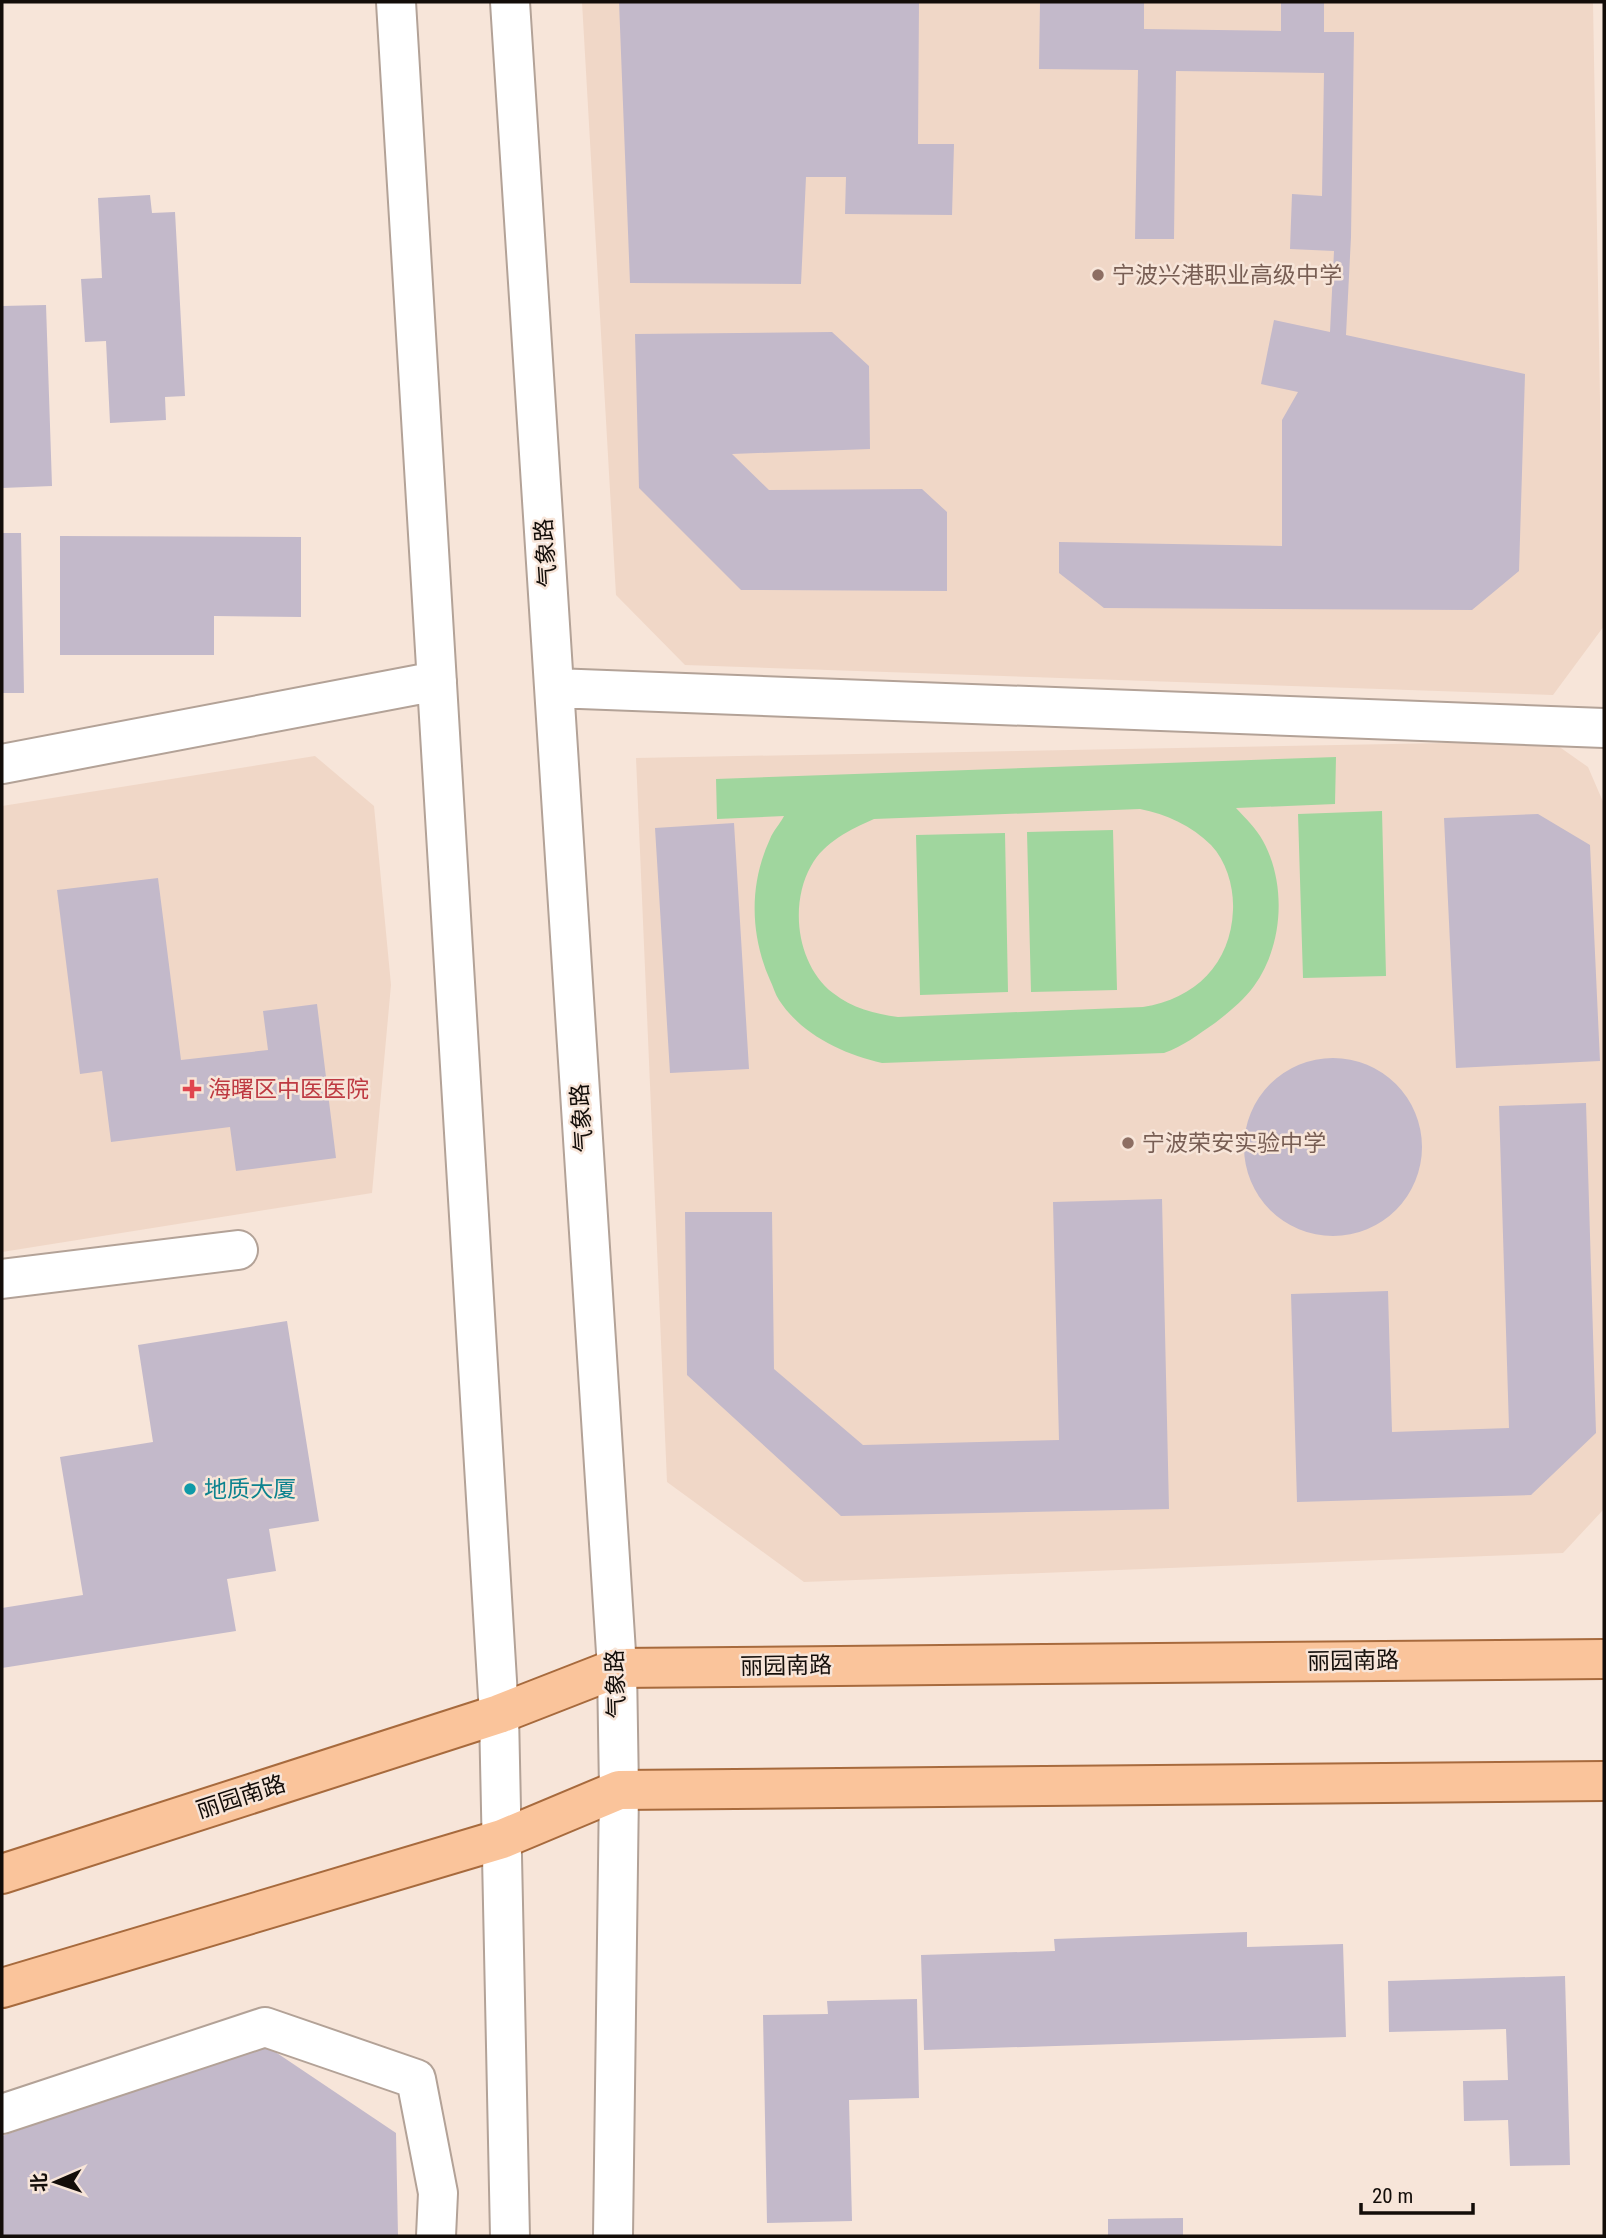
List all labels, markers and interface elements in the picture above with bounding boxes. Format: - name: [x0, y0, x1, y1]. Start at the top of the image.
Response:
- place label: 宁波兴港职业高级中学: [1112, 262, 1342, 289]
- marker: 宁波兴港职业高级中学: [1090, 267, 1106, 283]
- street label: 气象路: [530, 518, 562, 588]
- place label: 海曙区中医医院: [208, 1076, 369, 1103]
- marker: 海曙区中医医院: [182, 1079, 202, 1099]
- street label: 气象路: [566, 1083, 598, 1153]
- place label: 宁波荣安实验中学: [1142, 1130, 1326, 1157]
- marker: 宁波荣安实验中学: [1120, 1135, 1136, 1151]
- place label: 地质大厦: [204, 1476, 296, 1503]
- marker: 地质大厦: [182, 1481, 198, 1497]
- street label: 丽园南路: [1307, 1647, 1399, 1675]
- street label: 气象路: [601, 1649, 631, 1719]
- street label: 丽园南路: [740, 1652, 832, 1680]
- street label: 丽园南路: [193, 1770, 289, 1824]
- north arrow: [21, 2147, 91, 2217]
- scale bar: [1361, 2172, 1473, 2216]
- text: 北: [28, 2173, 51, 2192]
- text: 20 m: [1372, 2184, 1413, 2208]

